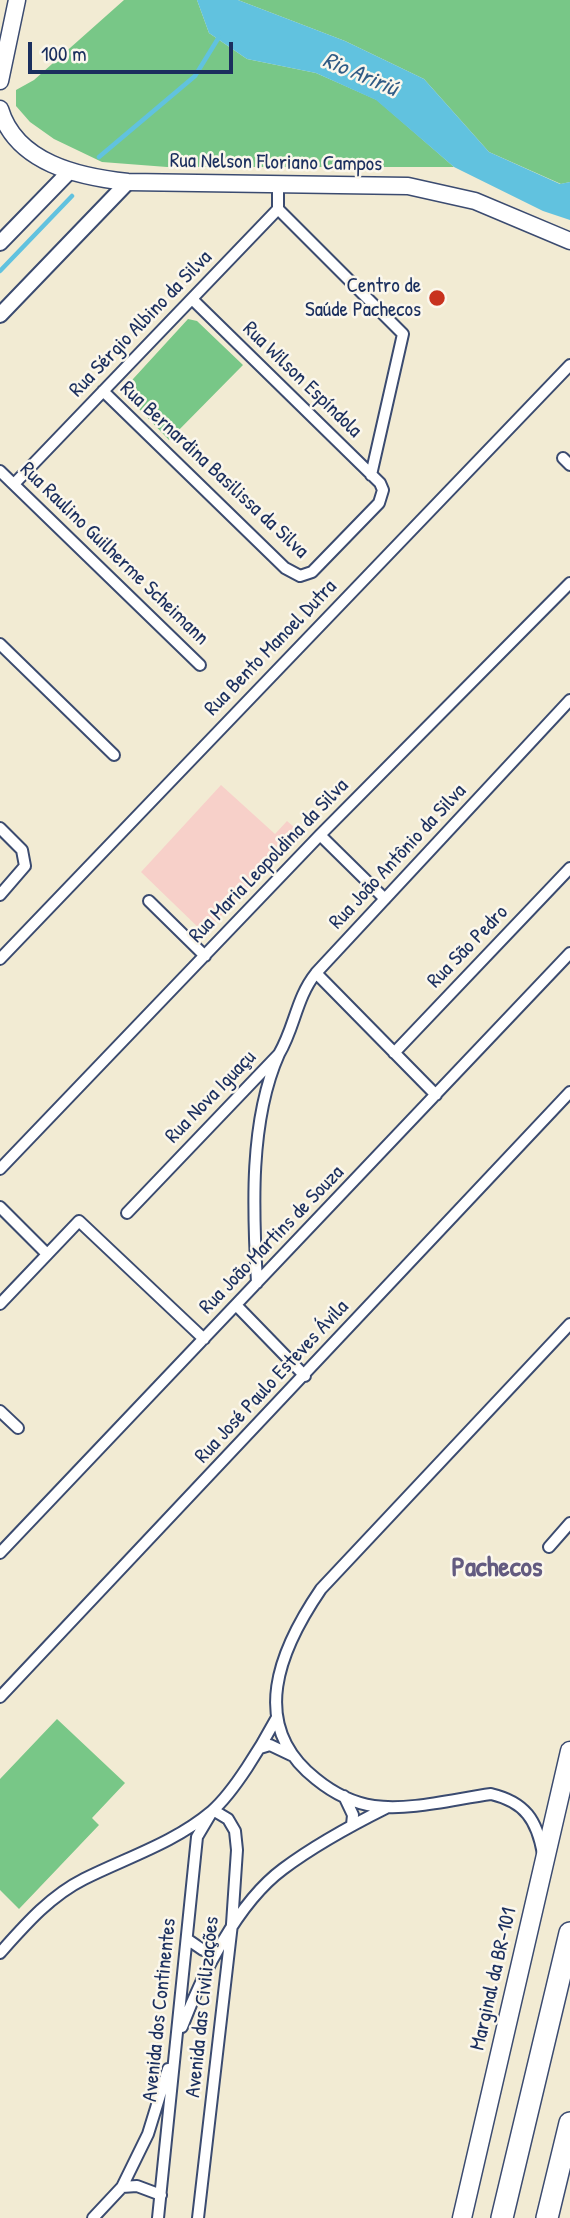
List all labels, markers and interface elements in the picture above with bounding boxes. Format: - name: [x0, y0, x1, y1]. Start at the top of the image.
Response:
- scale bar: [32, 28, 236, 72]
- text: 100 m: [41, 39, 87, 68]
- water label: Rio Aririú: [318, 47, 402, 103]
- street label: Rua Nelson Floriano Campos: [170, 149, 382, 177]
- street label: Rua Sérgio Albino da Silva: [64, 245, 218, 403]
- place label: Centro de Saúde Pachecos: [305, 273, 421, 323]
- marker: Centro de Saúde Pachecos: [427, 288, 447, 308]
- street label: Rua Wilson Espíndola: [237, 317, 367, 443]
- street label: Rua Bernardina Basilissa da Silva: [115, 376, 313, 564]
- street label: Rua Raulino Guilherme Scheimann: [14, 457, 214, 651]
- street label: Rua Bento Manoel Dutra: [200, 575, 342, 721]
- street label: Rua Maria Leopoldina da Silva: [184, 774, 354, 948]
- street label: Rua João Antônio da Silva: [324, 779, 472, 935]
- street label: Rua São Pedro: [422, 900, 514, 994]
- street label: Rua Nova Iguaçu: [160, 1045, 262, 1149]
- street label: Rua João Martins de Souza: [195, 1160, 349, 1320]
- street label: Rua José Paulo Esteves Ávila: [190, 1295, 354, 1469]
- district label: Pachecos: [451, 1552, 543, 1586]
- street label: Marginal da BR-101: [465, 1905, 523, 2053]
- street label: Avenida das Civilizações: [181, 1915, 225, 2099]
- street label: Avenida dos Continentes: [138, 1917, 182, 2103]

